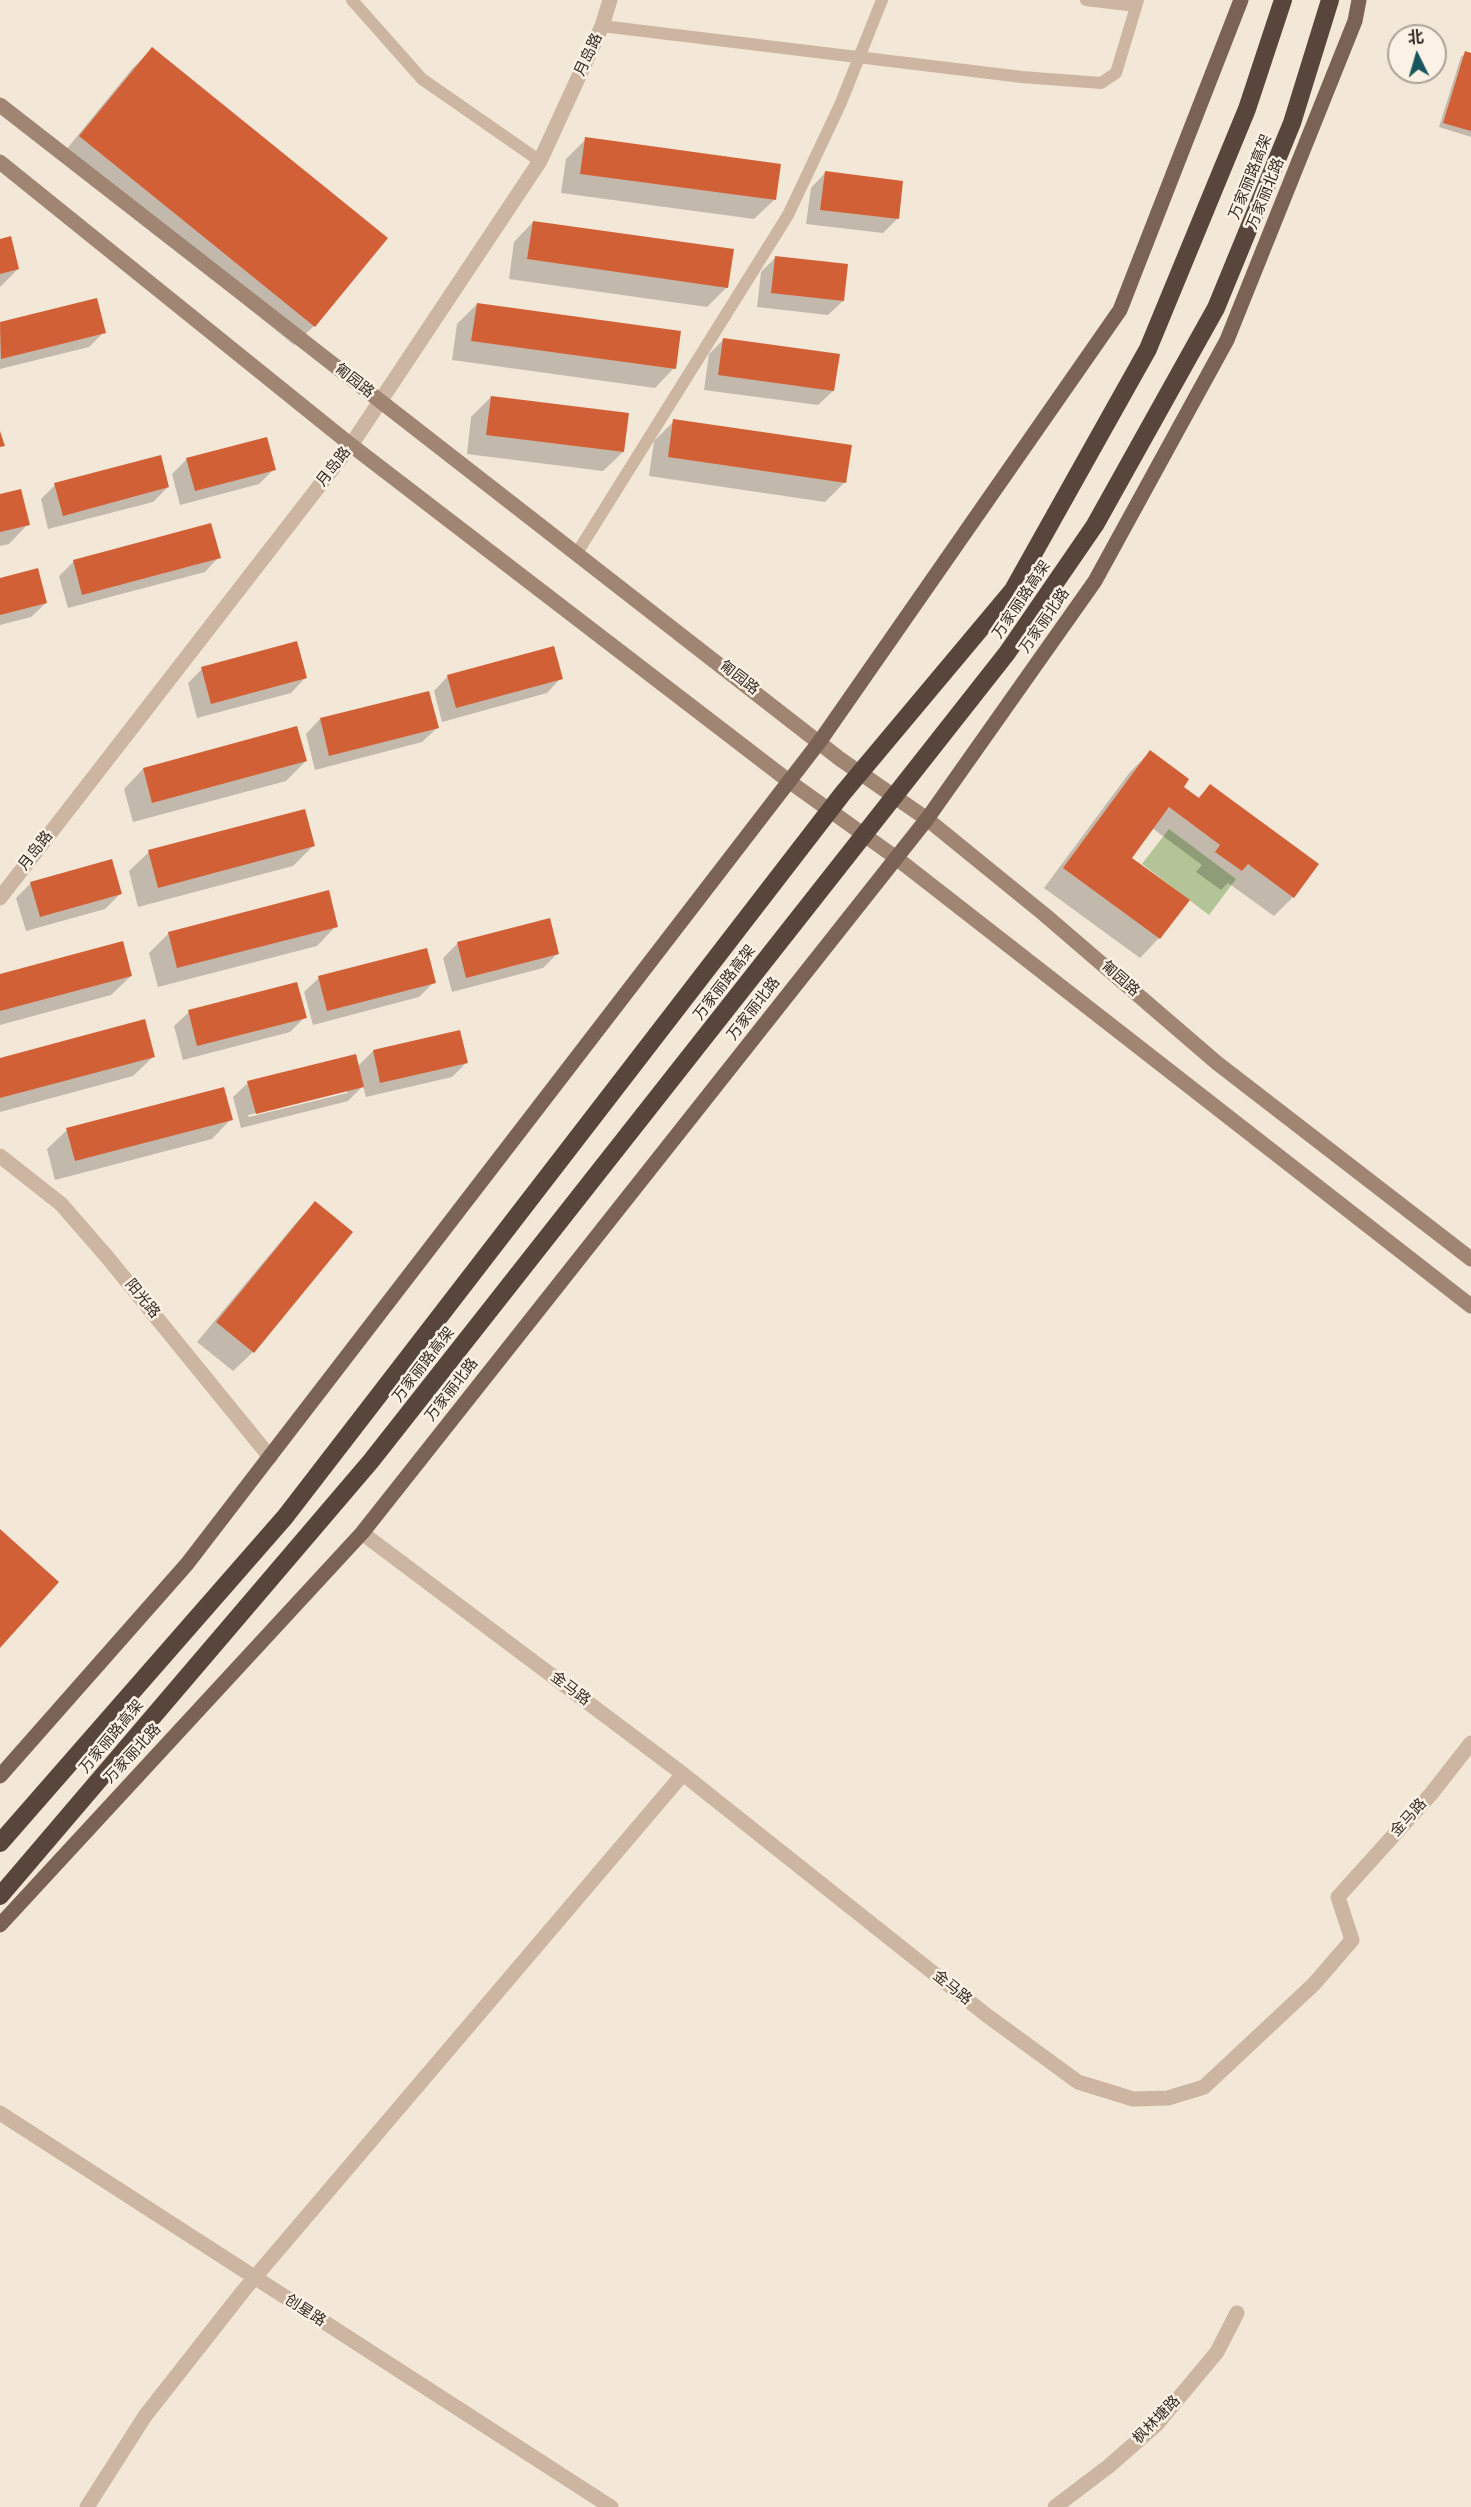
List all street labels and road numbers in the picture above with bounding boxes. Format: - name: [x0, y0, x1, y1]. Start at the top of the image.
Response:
- street label: 月岛路: [571, 31, 607, 79]
- street label: 万家丽路高架: [1226, 132, 1276, 222]
- street label: 万家丽北路: [1244, 156, 1288, 232]
- street label: 匍园路: [331, 360, 377, 402]
- street label: 月岛路: [313, 444, 355, 490]
- street label: 万家丽路高架: [989, 558, 1055, 642]
- street label: 万家丽北路: [1016, 585, 1074, 657]
- street label: 匍园路: [716, 657, 762, 699]
- street label: 月岛路: [15, 828, 57, 874]
- street label: 万家丽路高架: [690, 942, 760, 1024]
- street label: 匍园路: [1097, 957, 1143, 1001]
- street label: 万家丽北路: [724, 974, 784, 1044]
- street label: 阳光路: [121, 1276, 163, 1322]
- street label: 万家丽路高架: [389, 1324, 459, 1406]
- street label: 万家丽北路: [422, 1355, 482, 1425]
- street label: 金马路: [547, 1668, 593, 1710]
- street label: 万家丽路高架: [76, 1697, 148, 1777]
- street label: 万家丽北路: [101, 1720, 165, 1788]
- street label: 金马路: [1387, 1795, 1431, 1841]
- street label: 金马路: [929, 1967, 975, 2009]
- street label: 创星路: [281, 2291, 329, 2331]
- street label: 枫林塘路: [1130, 2392, 1184, 2448]

